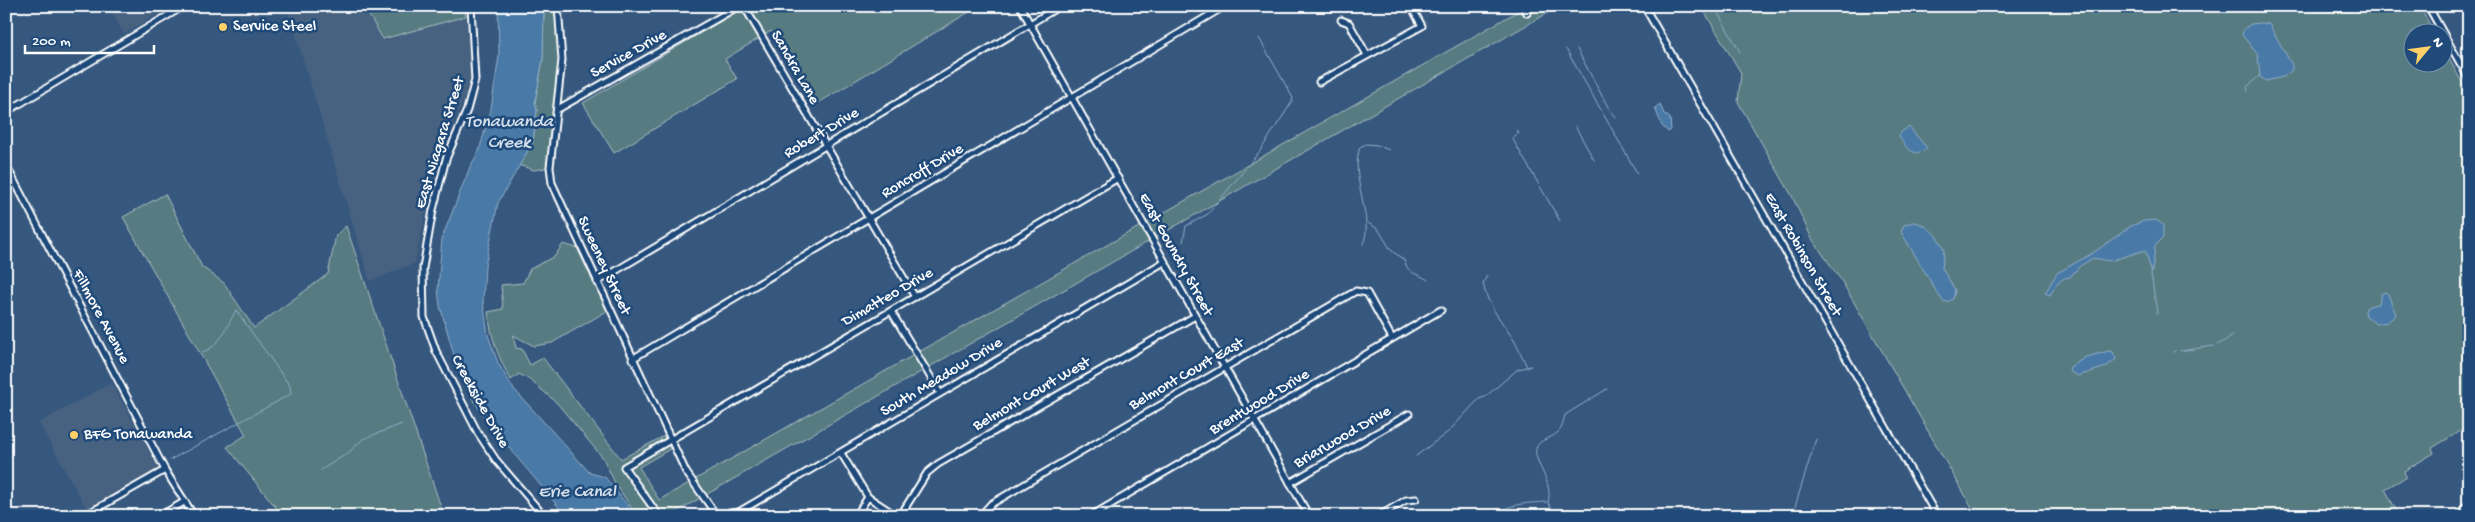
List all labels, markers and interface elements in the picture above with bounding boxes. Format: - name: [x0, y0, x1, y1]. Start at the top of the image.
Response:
- place label: Service Steel: [233, 18, 316, 37]
- marker: Service Steel: [217, 21, 229, 33]
- scale bar: [25, 22, 154, 54]
- north arrow: [2402, 22, 2452, 72]
- street label: Service Drive: [588, 26, 671, 84]
- street label: Sandra Lane: [765, 28, 823, 109]
- text: 200 m: [32, 33, 71, 51]
- text: N: [2428, 35, 2447, 51]
- street label: East Niagara Street: [412, 73, 471, 211]
- street label: Robert Drive: [781, 104, 864, 164]
- water label: Tonawanda Creek: [465, 112, 554, 154]
- street label: Roncroff Drive: [879, 140, 968, 204]
- street label: East Goundry Street: [1133, 190, 1217, 321]
- street label: East Robinson Street: [1759, 190, 1846, 321]
- street label: Sweeney Street: [572, 214, 635, 320]
- street label: Dimatteo Drive: [838, 264, 938, 332]
- street label: Fillmore Avenue: [67, 266, 133, 368]
- street label: South Meadow Drive: [877, 334, 1007, 422]
- street label: Belmont Court East: [1125, 334, 1249, 416]
- street label: Creekside Drive: [446, 352, 513, 453]
- street label: Belmont Court West: [969, 353, 1095, 437]
- street label: Brentwood Drive: [1206, 365, 1314, 441]
- street label: Briarwood Drive: [1290, 402, 1396, 474]
- place label: BFG Tonawanda: [83, 426, 193, 445]
- marker: BFG Tonawanda: [68, 429, 80, 441]
- water label: Erie Canal: [538, 482, 617, 503]

